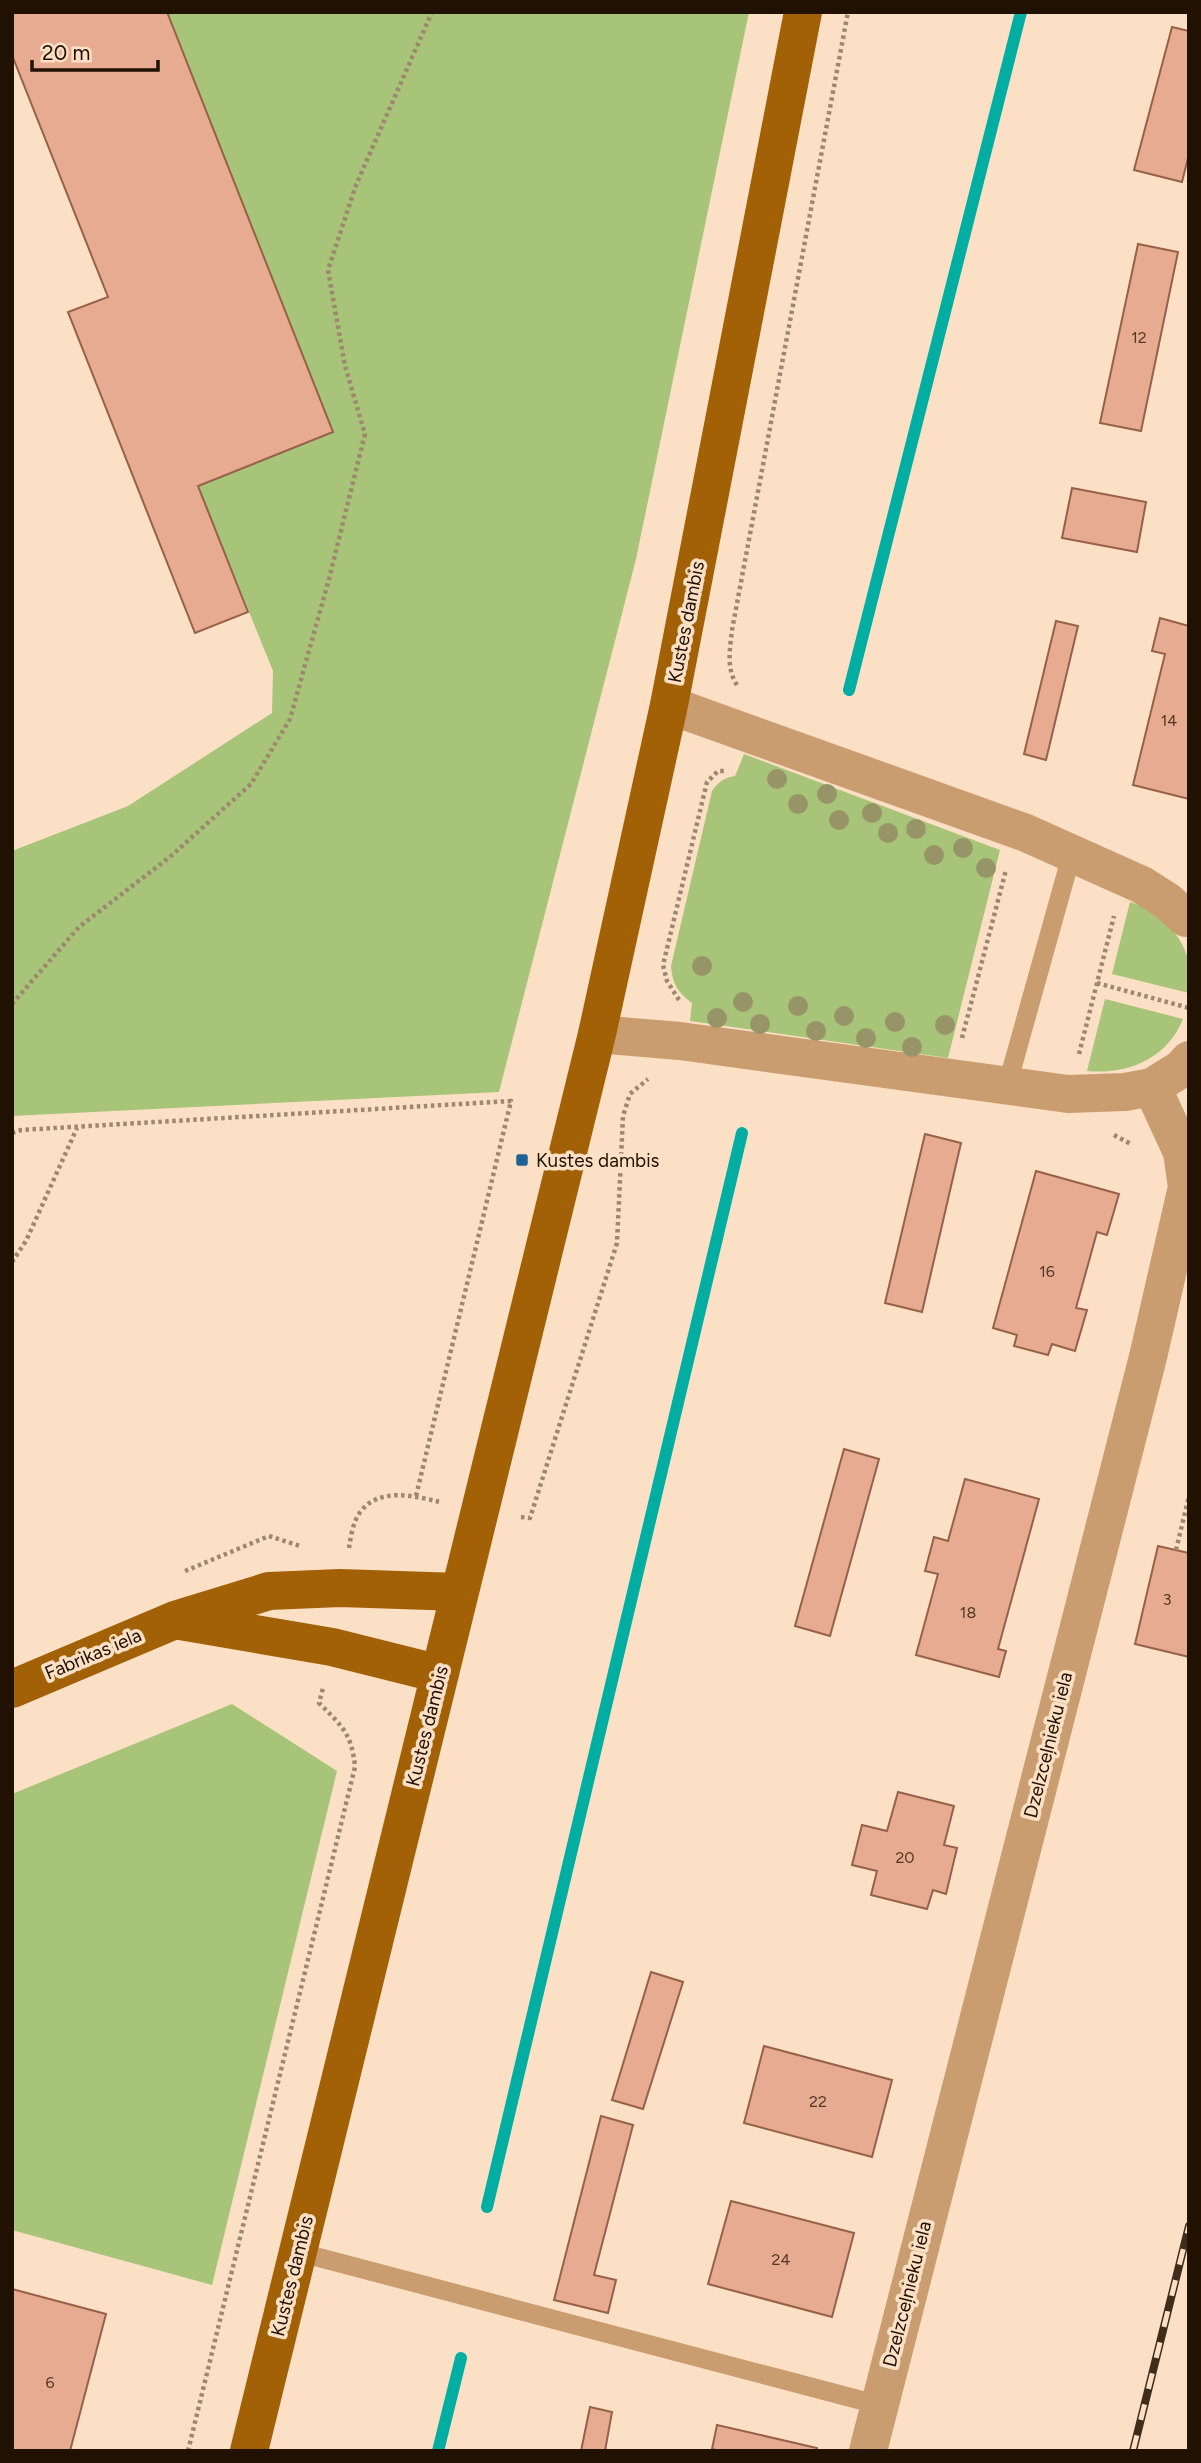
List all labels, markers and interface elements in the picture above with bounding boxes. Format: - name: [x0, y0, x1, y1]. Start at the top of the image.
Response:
- scale bar: [32, 28, 158, 72]
- text: 20 m: [42, 40, 90, 65]
- house number: 12: [1131, 328, 1147, 347]
- street label: Kustes dambis: [663, 559, 709, 685]
- house number: 14: [1161, 711, 1177, 730]
- place label: Kustes dambis: [536, 1149, 660, 1172]
- marker: Kustes dambis: [514, 1152, 530, 1168]
- house number: 16: [1039, 1262, 1055, 1281]
- house number: 3: [1163, 1590, 1171, 1609]
- house number: 18: [960, 1603, 976, 1622]
- street label: Fabrikas iela: [41, 1623, 145, 1685]
- street label: Kustes dambis: [401, 1663, 453, 1789]
- street label: Dzelzceļnieku iela: [1019, 1670, 1077, 1820]
- house number: 20: [895, 1848, 915, 1867]
- house number: 22: [809, 2092, 827, 2111]
- street label: Kustes dambis: [266, 2213, 318, 2339]
- street label: Dzelzceļnieku iela: [878, 2219, 936, 2369]
- house number: 24: [772, 2250, 790, 2269]
- house number: 6: [45, 2373, 55, 2392]

